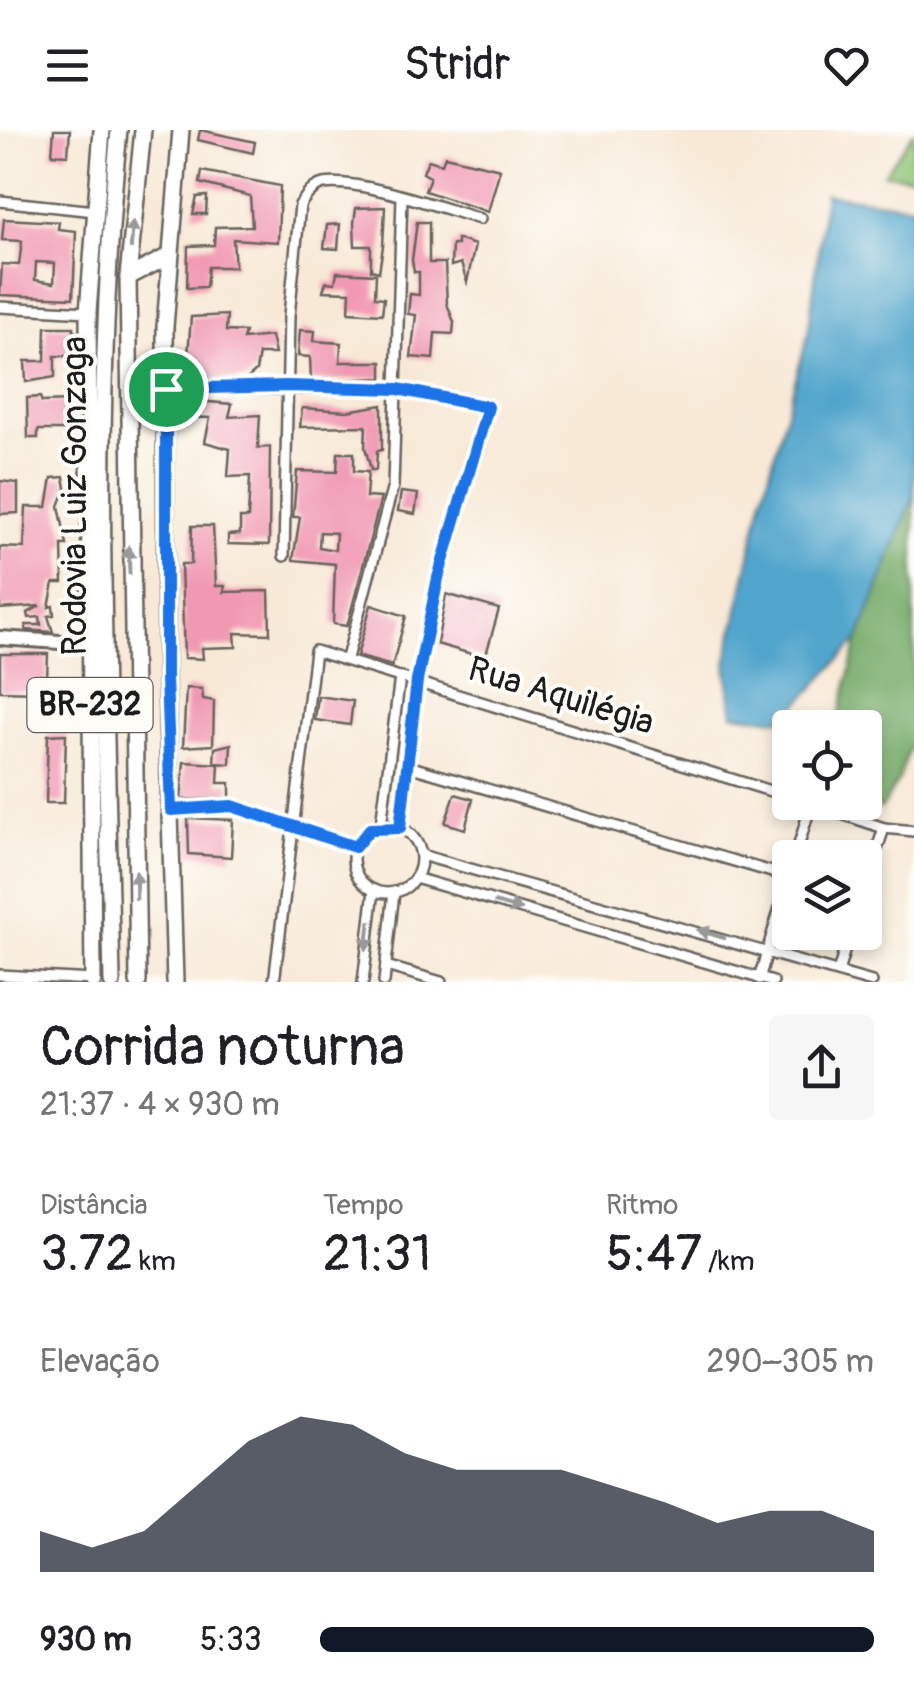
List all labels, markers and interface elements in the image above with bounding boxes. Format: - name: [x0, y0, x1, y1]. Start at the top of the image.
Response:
- text: Stridr: [404, 37, 510, 93]
- icon: menu: [40, 38, 95, 93]
- icon: heart: [819, 38, 874, 93]
- one-way arrow: [125, 218, 141, 250]
- street label: Rodovia Luiz Gonzaga: [53, 336, 97, 656]
- pin: [124, 347, 209, 432]
- icon: arrive: [139, 362, 194, 417]
- one-way arrow: [121, 543, 137, 575]
- street label: Rua Aquilégia: [463, 647, 659, 745]
- road number: BR-232: [28, 678, 152, 732]
- map controls: [772, 710, 882, 950]
- button: locate: [772, 710, 882, 820]
- button: layers: [772, 840, 882, 950]
- one-way arrow: [128, 868, 144, 900]
- one-way arrow: [493, 898, 524, 914]
- one-way arrow: [360, 921, 376, 953]
- one-way arrow: [695, 926, 726, 941]
- text: Corrida noturna: [40, 1013, 405, 1082]
- button: share: [769, 1015, 874, 1120]
- text: 21:37 · 4 × 930 m: [40, 1085, 280, 1125]
- text: Distância: [40, 1188, 147, 1223]
- text: Tempo: [323, 1188, 404, 1223]
- text: Ritmo: [606, 1188, 678, 1223]
- text: 3.72: [40, 1223, 133, 1286]
- text: 21:31: [323, 1223, 431, 1286]
- text: 5:47: [606, 1223, 702, 1286]
- text: km: [133, 1244, 176, 1279]
- text: /km: [702, 1244, 755, 1279]
- text: Elevação: [40, 1342, 160, 1382]
- text: 290–305 m: [707, 1342, 874, 1382]
- text: 930 m: [40, 1620, 132, 1660]
- text: 5:33: [200, 1620, 262, 1660]

